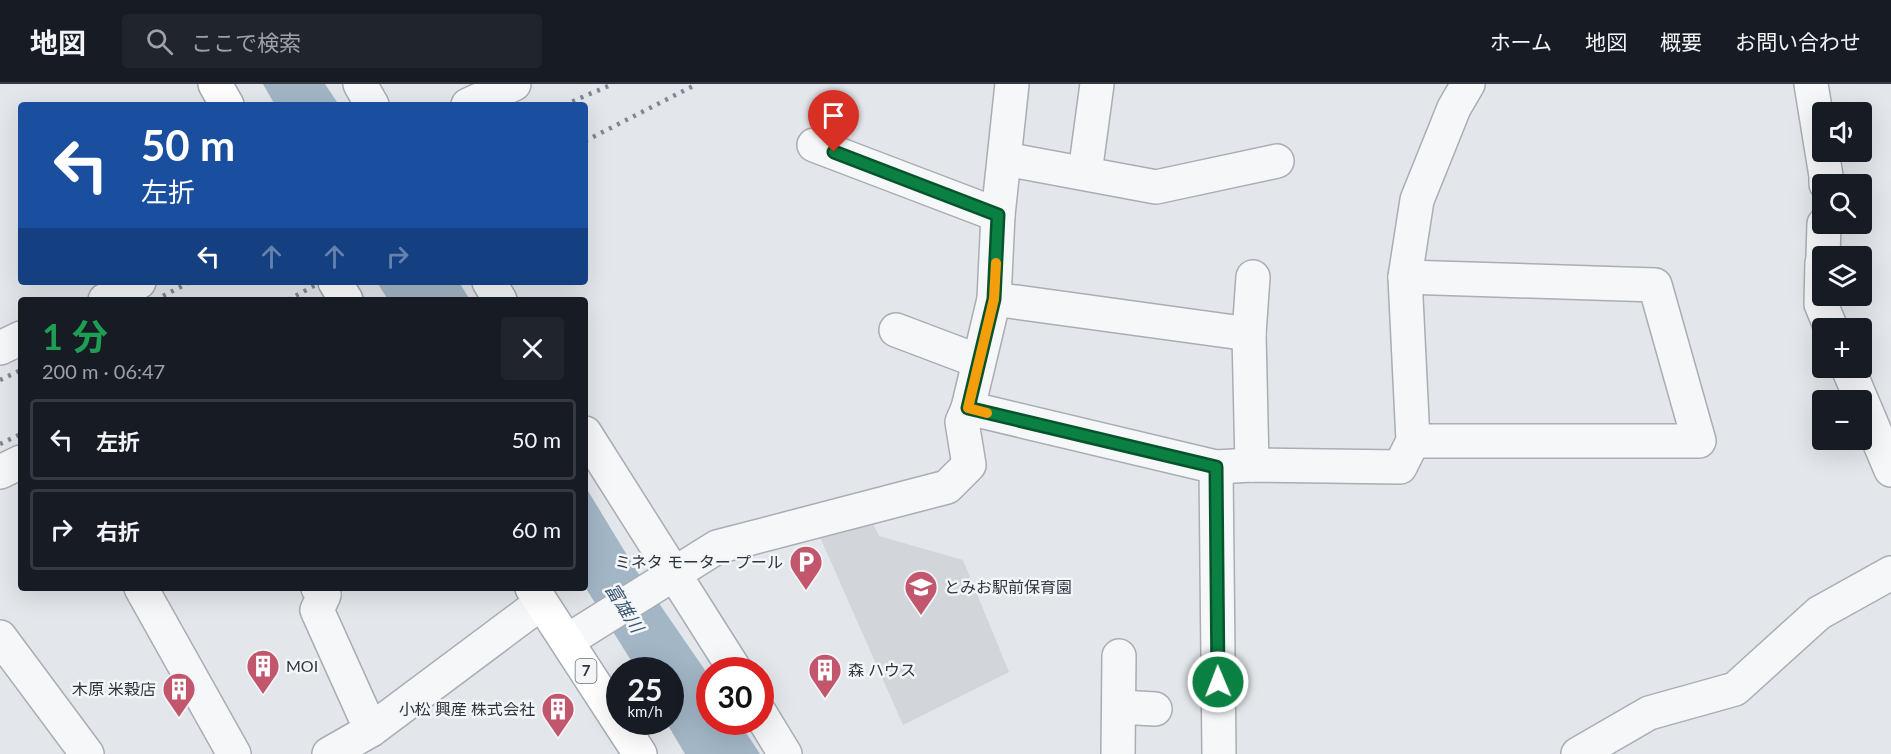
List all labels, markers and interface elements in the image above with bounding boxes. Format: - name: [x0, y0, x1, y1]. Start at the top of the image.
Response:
- search box: [122, 14, 542, 68]
- text: 地図: [30, 25, 86, 59]
- icon: search: [143, 25, 176, 58]
- text: ここで検索: [191, 29, 301, 56]
- text: ホーム: [1490, 29, 1552, 54]
- text: 地図: [1585, 29, 1627, 54]
- text: 概要: [1660, 29, 1702, 54]
- text: お問い合わせ: [1735, 29, 1861, 54]
- pin: [808, 90, 859, 152]
- icon: arrive: [817, 99, 850, 132]
- map controls: [1812, 102, 1872, 450]
- button: sound: [1812, 102, 1872, 162]
- text: 50 m: [141, 120, 235, 170]
- icon: left: [42, 126, 120, 204]
- button: search: [1812, 174, 1872, 234]
- text: 左折: [141, 175, 195, 208]
- icon: left: [192, 240, 225, 273]
- icon: ahead: [255, 240, 288, 273]
- icon: ahead: [318, 240, 351, 273]
- icon: right: [381, 240, 414, 273]
- button: layers: [1812, 246, 1872, 306]
- text: 1 分: [42, 314, 108, 358]
- button: close: [501, 317, 564, 380]
- button: +: [1812, 318, 1872, 378]
- text: 200 m · 06:47: [42, 359, 165, 383]
- button: −: [1812, 390, 1872, 450]
- icon: left: [45, 423, 78, 456]
- text: 50 m: [512, 426, 561, 453]
- text: 左折: [96, 428, 140, 455]
- icon: right: [45, 513, 78, 546]
- text: 60 m: [512, 516, 561, 543]
- text: 右折: [96, 518, 140, 545]
- parking icon: ミネタ モーター プール: [788, 544, 824, 591]
- place label: ミネタ モーター プール: [615, 552, 783, 571]
- school or university icon: とみお駅前保育園: [903, 569, 939, 616]
- place label: とみお駅前保育園: [944, 577, 1072, 596]
- water label: 富雄川: [601, 579, 650, 638]
- building icon: MOI: [245, 648, 281, 695]
- position arrow: [1186, 650, 1250, 714]
- building icon: 森 ハウス: [807, 652, 843, 699]
- place label: MOI: [286, 656, 318, 675]
- speed limit sign: 30: [696, 657, 774, 735]
- road number: 7: [576, 659, 596, 683]
- place label: 森 ハウス: [848, 660, 916, 679]
- building icon: 木原 米穀店: [161, 671, 197, 718]
- text: 25: [628, 671, 662, 707]
- place label: 木原 米穀店: [72, 679, 156, 698]
- building icon: 小松 興産 株式会社: [540, 691, 576, 738]
- place label: 小松 興産 株式会社: [399, 699, 535, 718]
- text: km/h: [627, 702, 663, 720]

